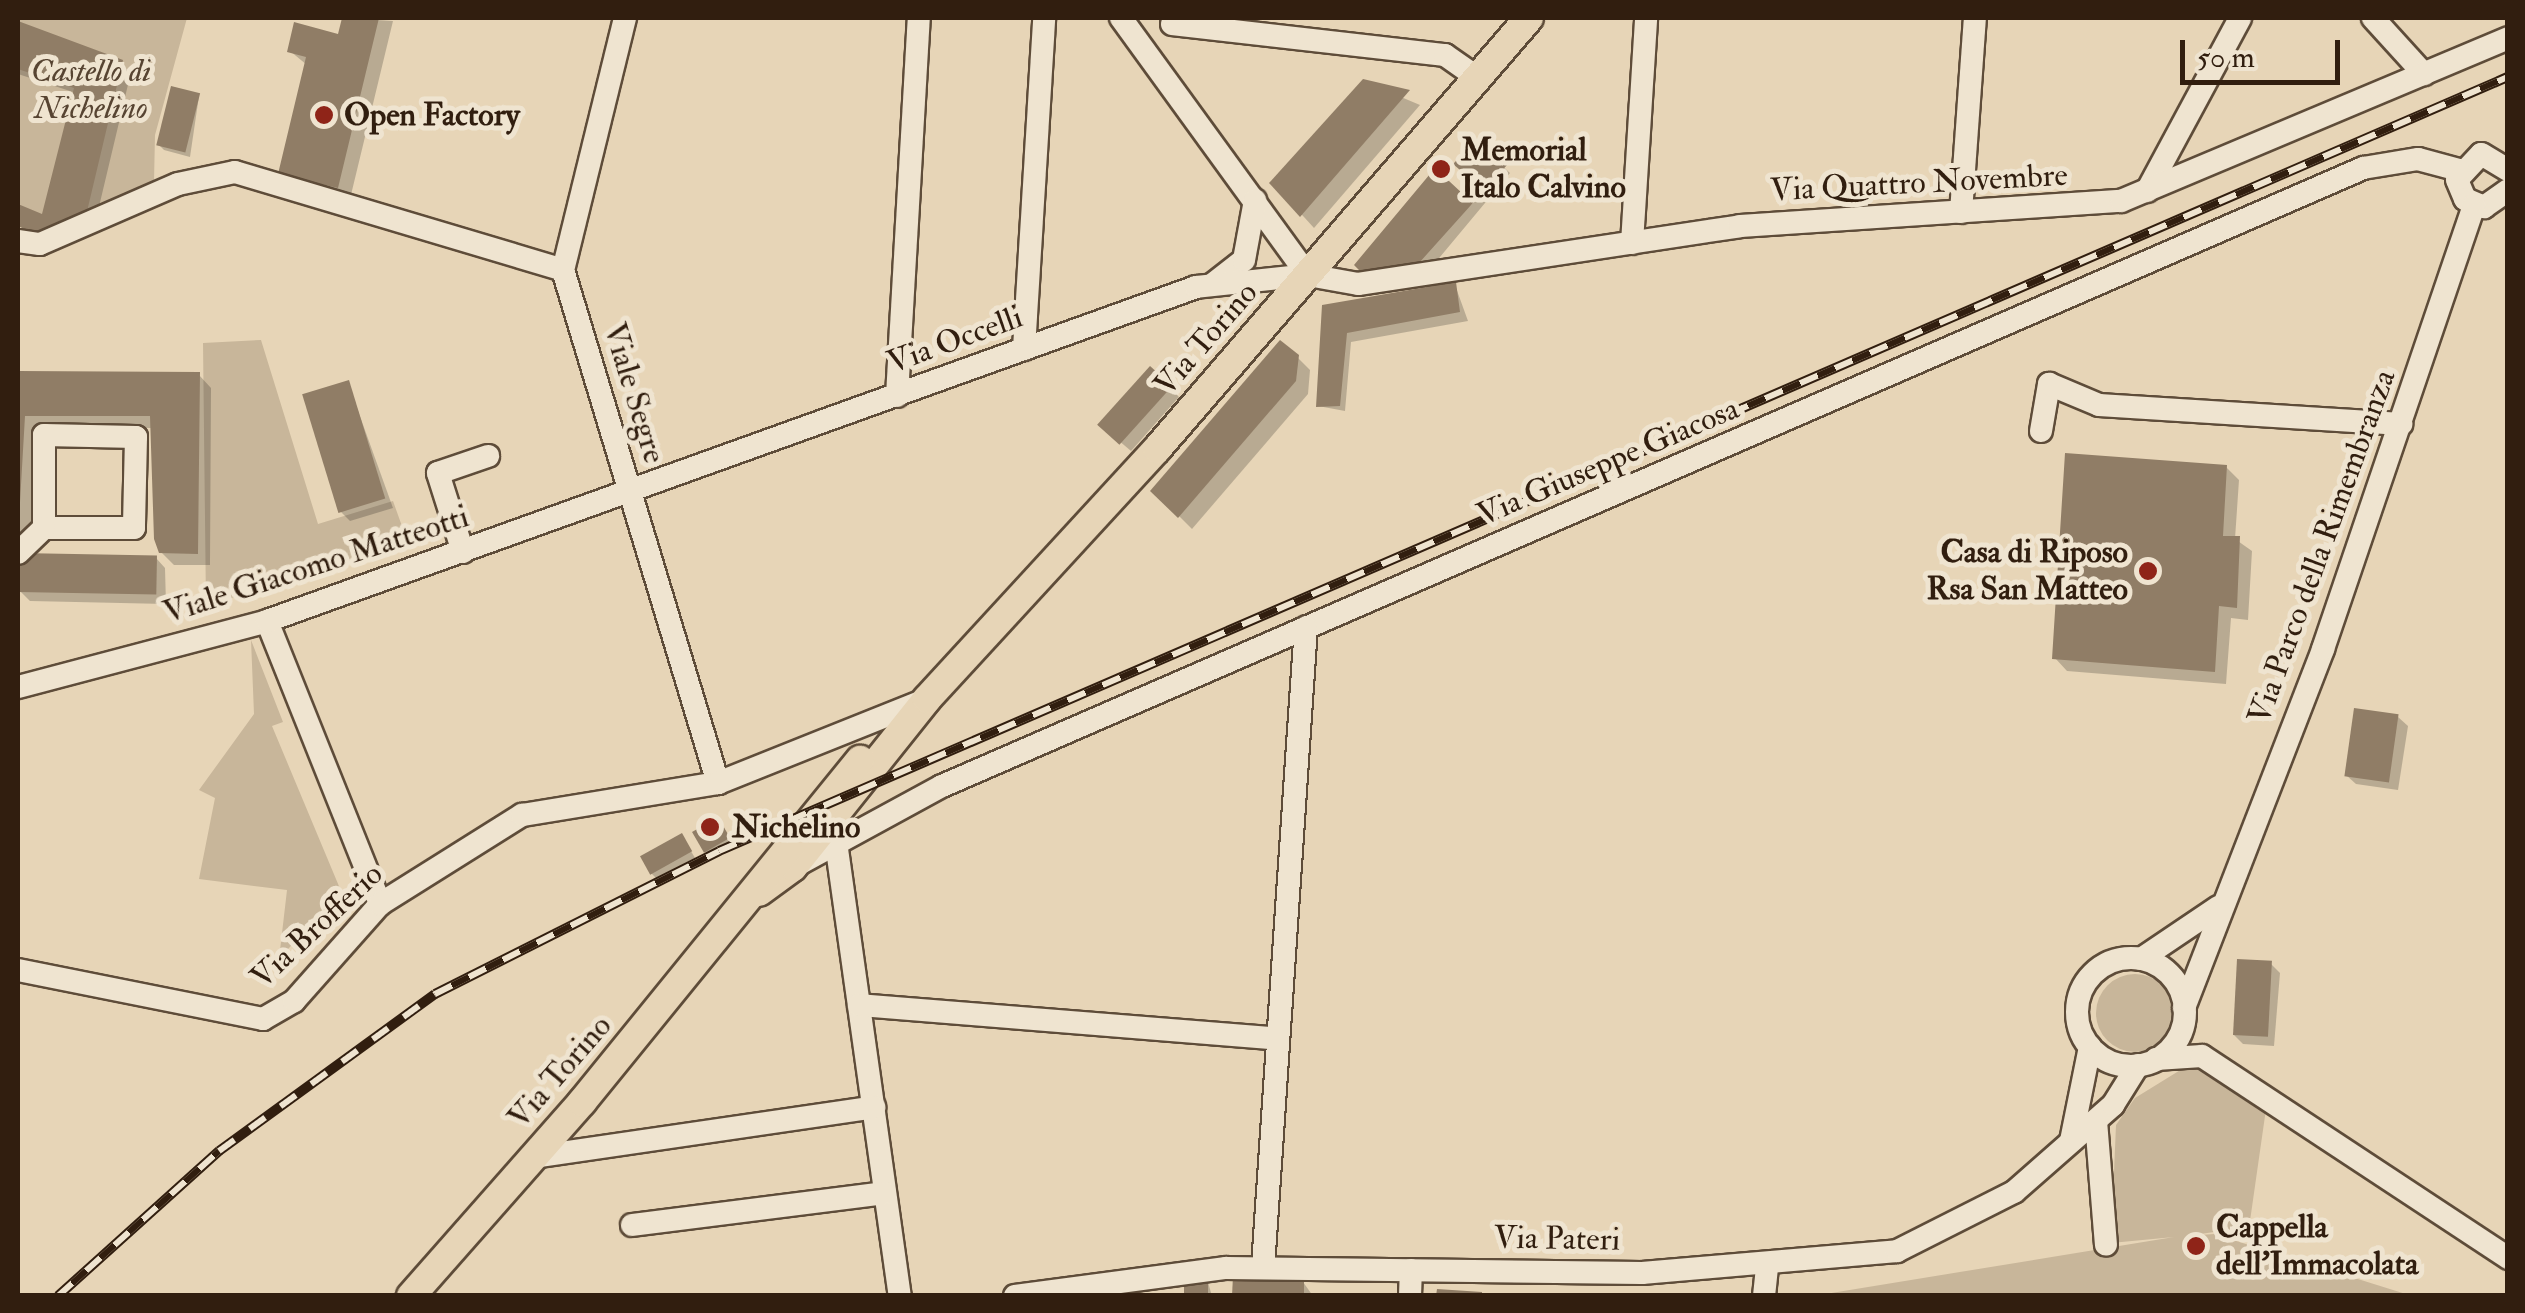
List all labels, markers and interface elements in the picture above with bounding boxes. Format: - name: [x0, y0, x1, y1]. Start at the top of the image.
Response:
- scale bar: [2185, 20, 2345, 82]
- text: 50 m: [2197, 39, 2255, 76]
- park label: Castello di Nichelino: [31, 53, 151, 128]
- place label: Open Factory: [344, 96, 520, 134]
- marker: Open Factory: [313, 104, 335, 126]
- place label: Memorial Italo Calvino: [1461, 132, 1626, 207]
- street label: Via Quattro Novembre: [1769, 156, 2069, 210]
- marker: Memorial Italo Calvino: [1430, 158, 1452, 180]
- street label: Via Torino: [1146, 274, 1266, 404]
- street label: Via Occelli: [882, 298, 1028, 382]
- street label: Viale Segre: [595, 318, 673, 468]
- street label: Via Parco della Rimembranza: [2240, 365, 2404, 729]
- street label: Via Giuseppe Giacosa: [1471, 390, 1745, 534]
- street label: Viale Giacomo Matteotti: [159, 497, 473, 633]
- place label: Casa di Riposo Rsa San Matteo: [1927, 534, 2128, 609]
- marker: Casa di Riposo Rsa San Matteo: [2137, 560, 2159, 582]
- place label: Nichelino: [732, 808, 860, 846]
- marker: Nichelino: [697, 814, 723, 840]
- street label: Via Brofferio: [243, 855, 391, 997]
- street label: Via Torino: [500, 1007, 620, 1137]
- place label: Cappella dell'Immacolata: [2216, 1209, 2418, 1284]
- street label: Via Pateri: [1494, 1219, 1620, 1259]
- marker: Cappella dell'Immacolata: [2185, 1235, 2207, 1257]

